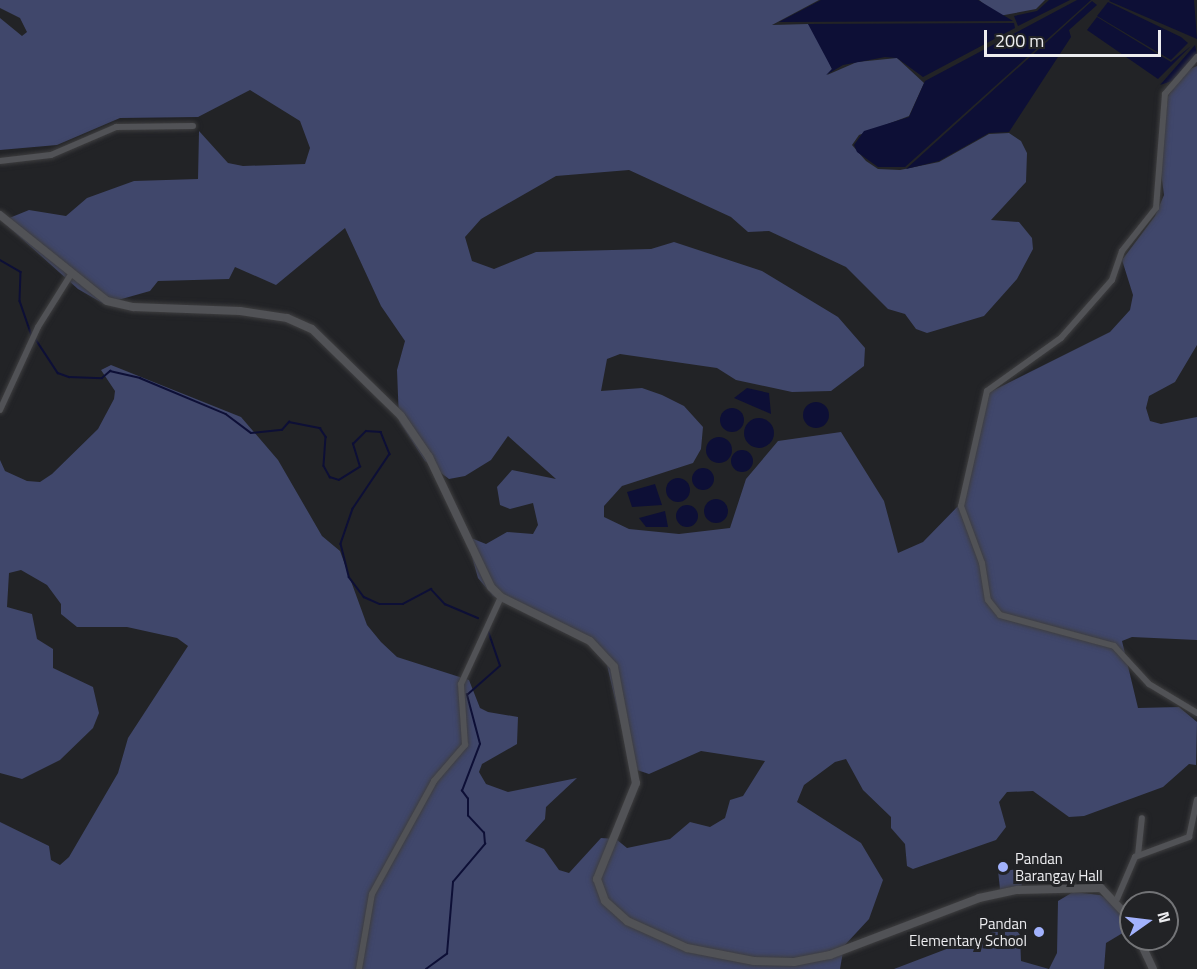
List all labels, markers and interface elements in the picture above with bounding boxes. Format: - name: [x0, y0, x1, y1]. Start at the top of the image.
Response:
- scale bar: [987, 18, 1164, 56]
- text: 200 m: [995, 27, 1044, 54]
- place label: Pandan Barangay Hall: [1015, 849, 1103, 884]
- marker: Pandan Barangay Hall: [996, 860, 1010, 874]
- north arrow: [1119, 891, 1179, 951]
- text: N: [1152, 909, 1178, 925]
- place label: Pandan Elementary School: [909, 914, 1027, 949]
- marker: Pandan Elementary School: [1032, 925, 1046, 939]

